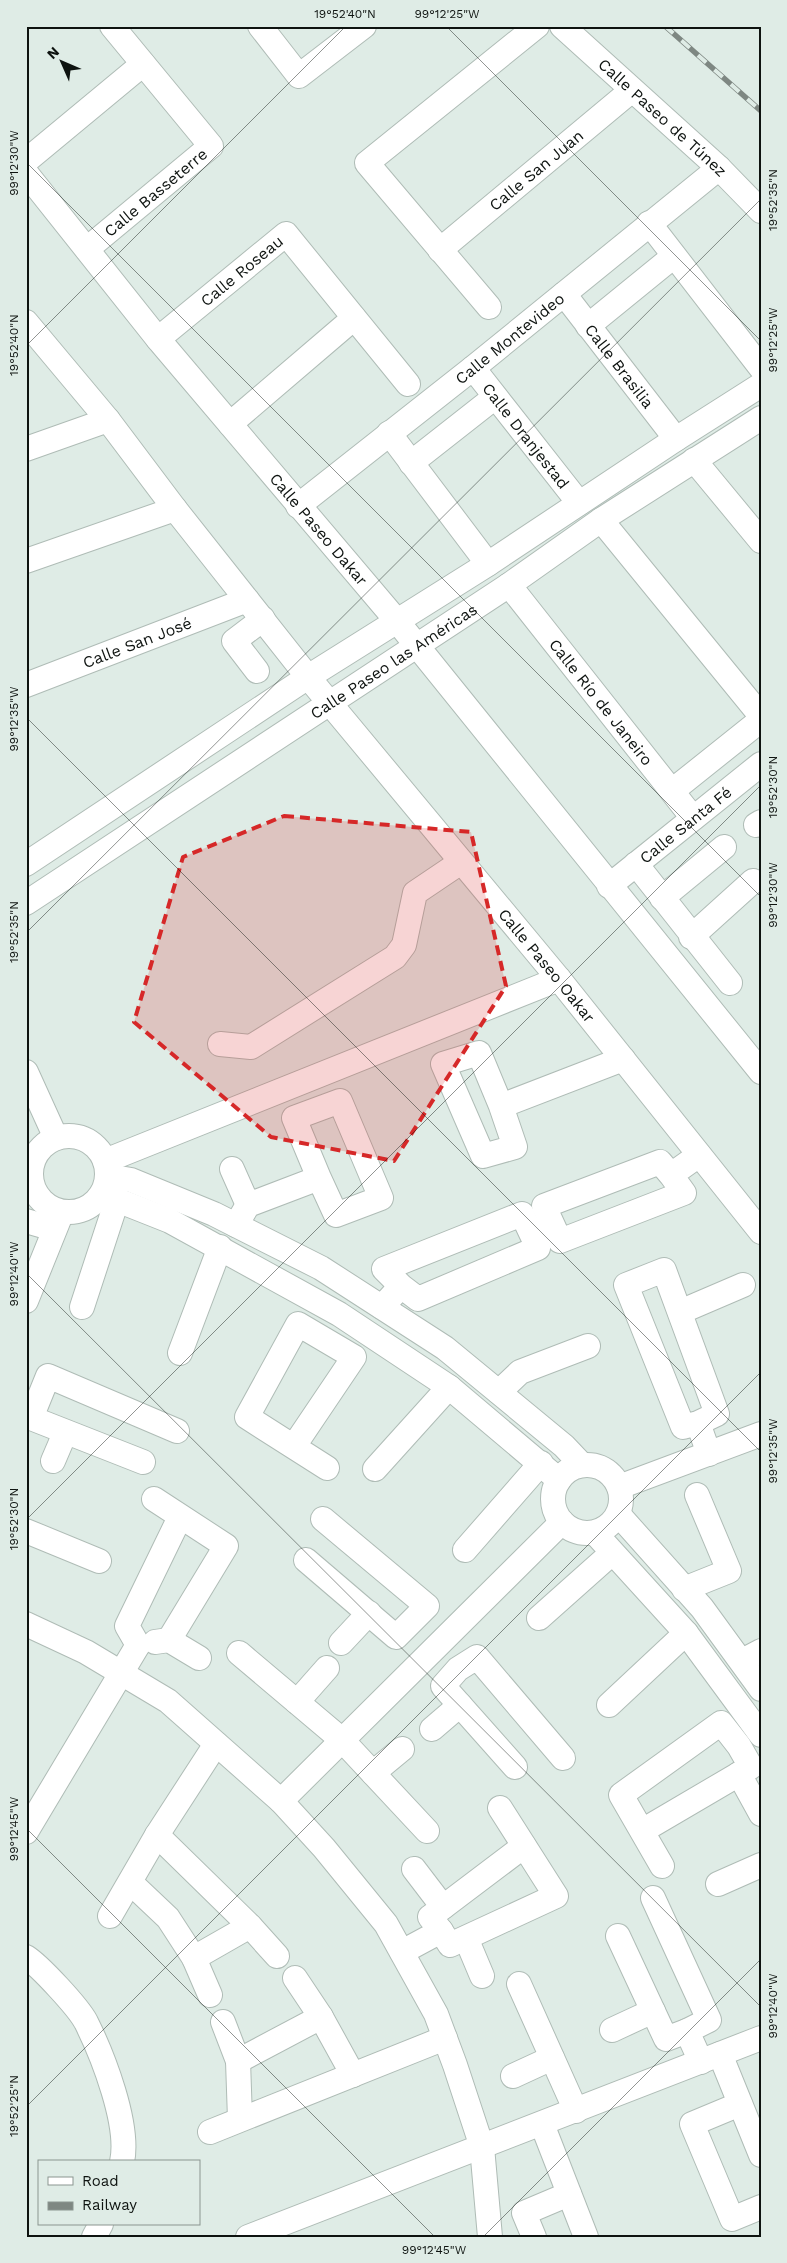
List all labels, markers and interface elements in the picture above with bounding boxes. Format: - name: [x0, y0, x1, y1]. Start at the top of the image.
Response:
- text: 19°52'40"N: [314, 7, 376, 21]
- text: 99°12'25"W: [414, 7, 480, 21]
- north arrow: [38, 38, 88, 88]
- text: N: [43, 43, 62, 62]
- street label: Calle Paseo de Túnez: [595, 54, 731, 180]
- street label: Calle San Juan: [485, 125, 587, 215]
- text: 99°12'30"W: [7, 130, 21, 196]
- street label: Calle Basseterre: [100, 144, 211, 240]
- text: 19°52'35"N: [766, 169, 780, 231]
- street label: Calle Roseau: [196, 231, 287, 310]
- street label: Calle Montevideo: [451, 288, 568, 388]
- text: 99°12'25"W: [766, 307, 780, 373]
- text: 19°52'40"N: [7, 314, 21, 376]
- street label: Calle Brasilia: [581, 320, 658, 412]
- street label: Calle Dranjestad: [479, 379, 573, 492]
- street label: Calle Paseo Dakar: [266, 469, 372, 589]
- street label: Calle Paseo las Américas: [307, 599, 480, 723]
- street label: Calle San José: [80, 613, 194, 672]
- street label: Calle Río de Janeiro: [546, 635, 657, 769]
- text: 99°12'35"W: [7, 686, 21, 752]
- text: 19°52'30"N: [766, 756, 780, 818]
- street label: Calle Santa Fé: [636, 782, 735, 867]
- text: 99°12'30"W: [766, 862, 780, 928]
- text: 19°52'35"N: [7, 901, 21, 963]
- street label: Calle Paseo Oakar: [495, 904, 600, 1026]
- text: 99°12'40"W: [7, 1241, 21, 1306]
- text: 99°12'35"W: [766, 1418, 780, 1484]
- text: 19°52'30"N: [7, 1488, 21, 1550]
- text: 99°12'45"W: [7, 1796, 21, 1861]
- text: 99°12'40"W: [766, 1973, 780, 2038]
- text: 19°52'25"N: [7, 2075, 21, 2137]
- legend: [38, 2160, 200, 2226]
- text: Road: [82, 2172, 119, 2190]
- text: Railway: [82, 2196, 137, 2214]
- text: 99°12'45"W: [402, 2243, 467, 2257]

